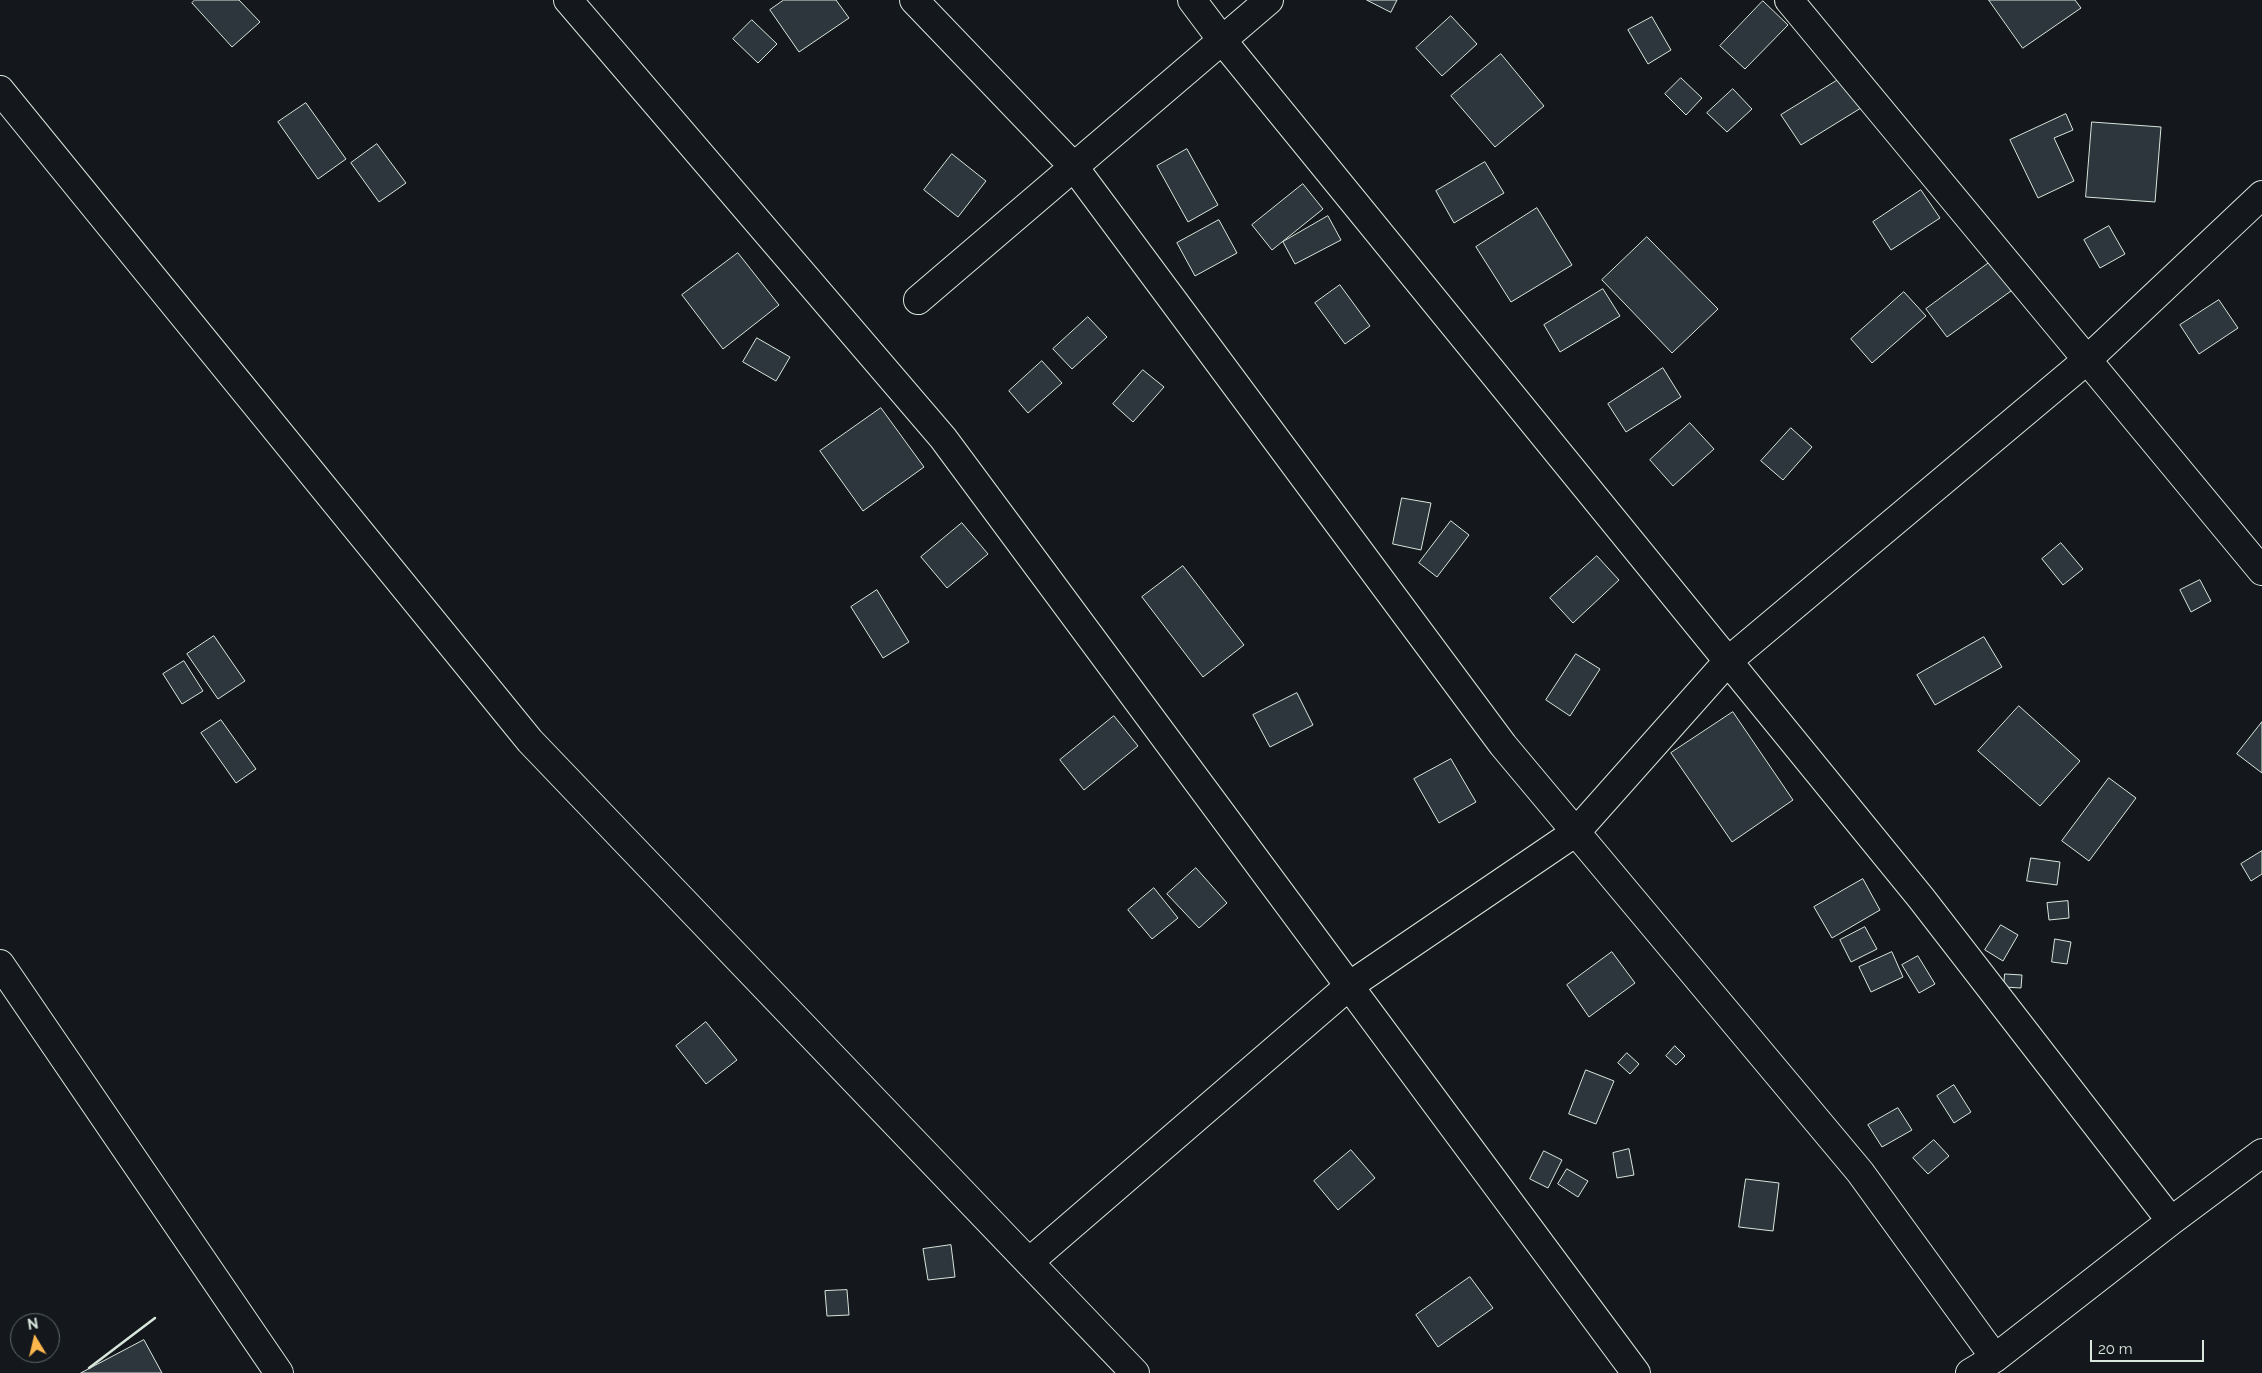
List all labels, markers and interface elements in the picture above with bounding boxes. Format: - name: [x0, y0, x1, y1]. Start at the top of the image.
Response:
- north arrow: [10, 1313, 60, 1363]
- text: N: [26, 1315, 39, 1333]
- scale bar: [2092, 1330, 2206, 1362]
- text: 20 m: [2098, 1340, 2133, 1358]

